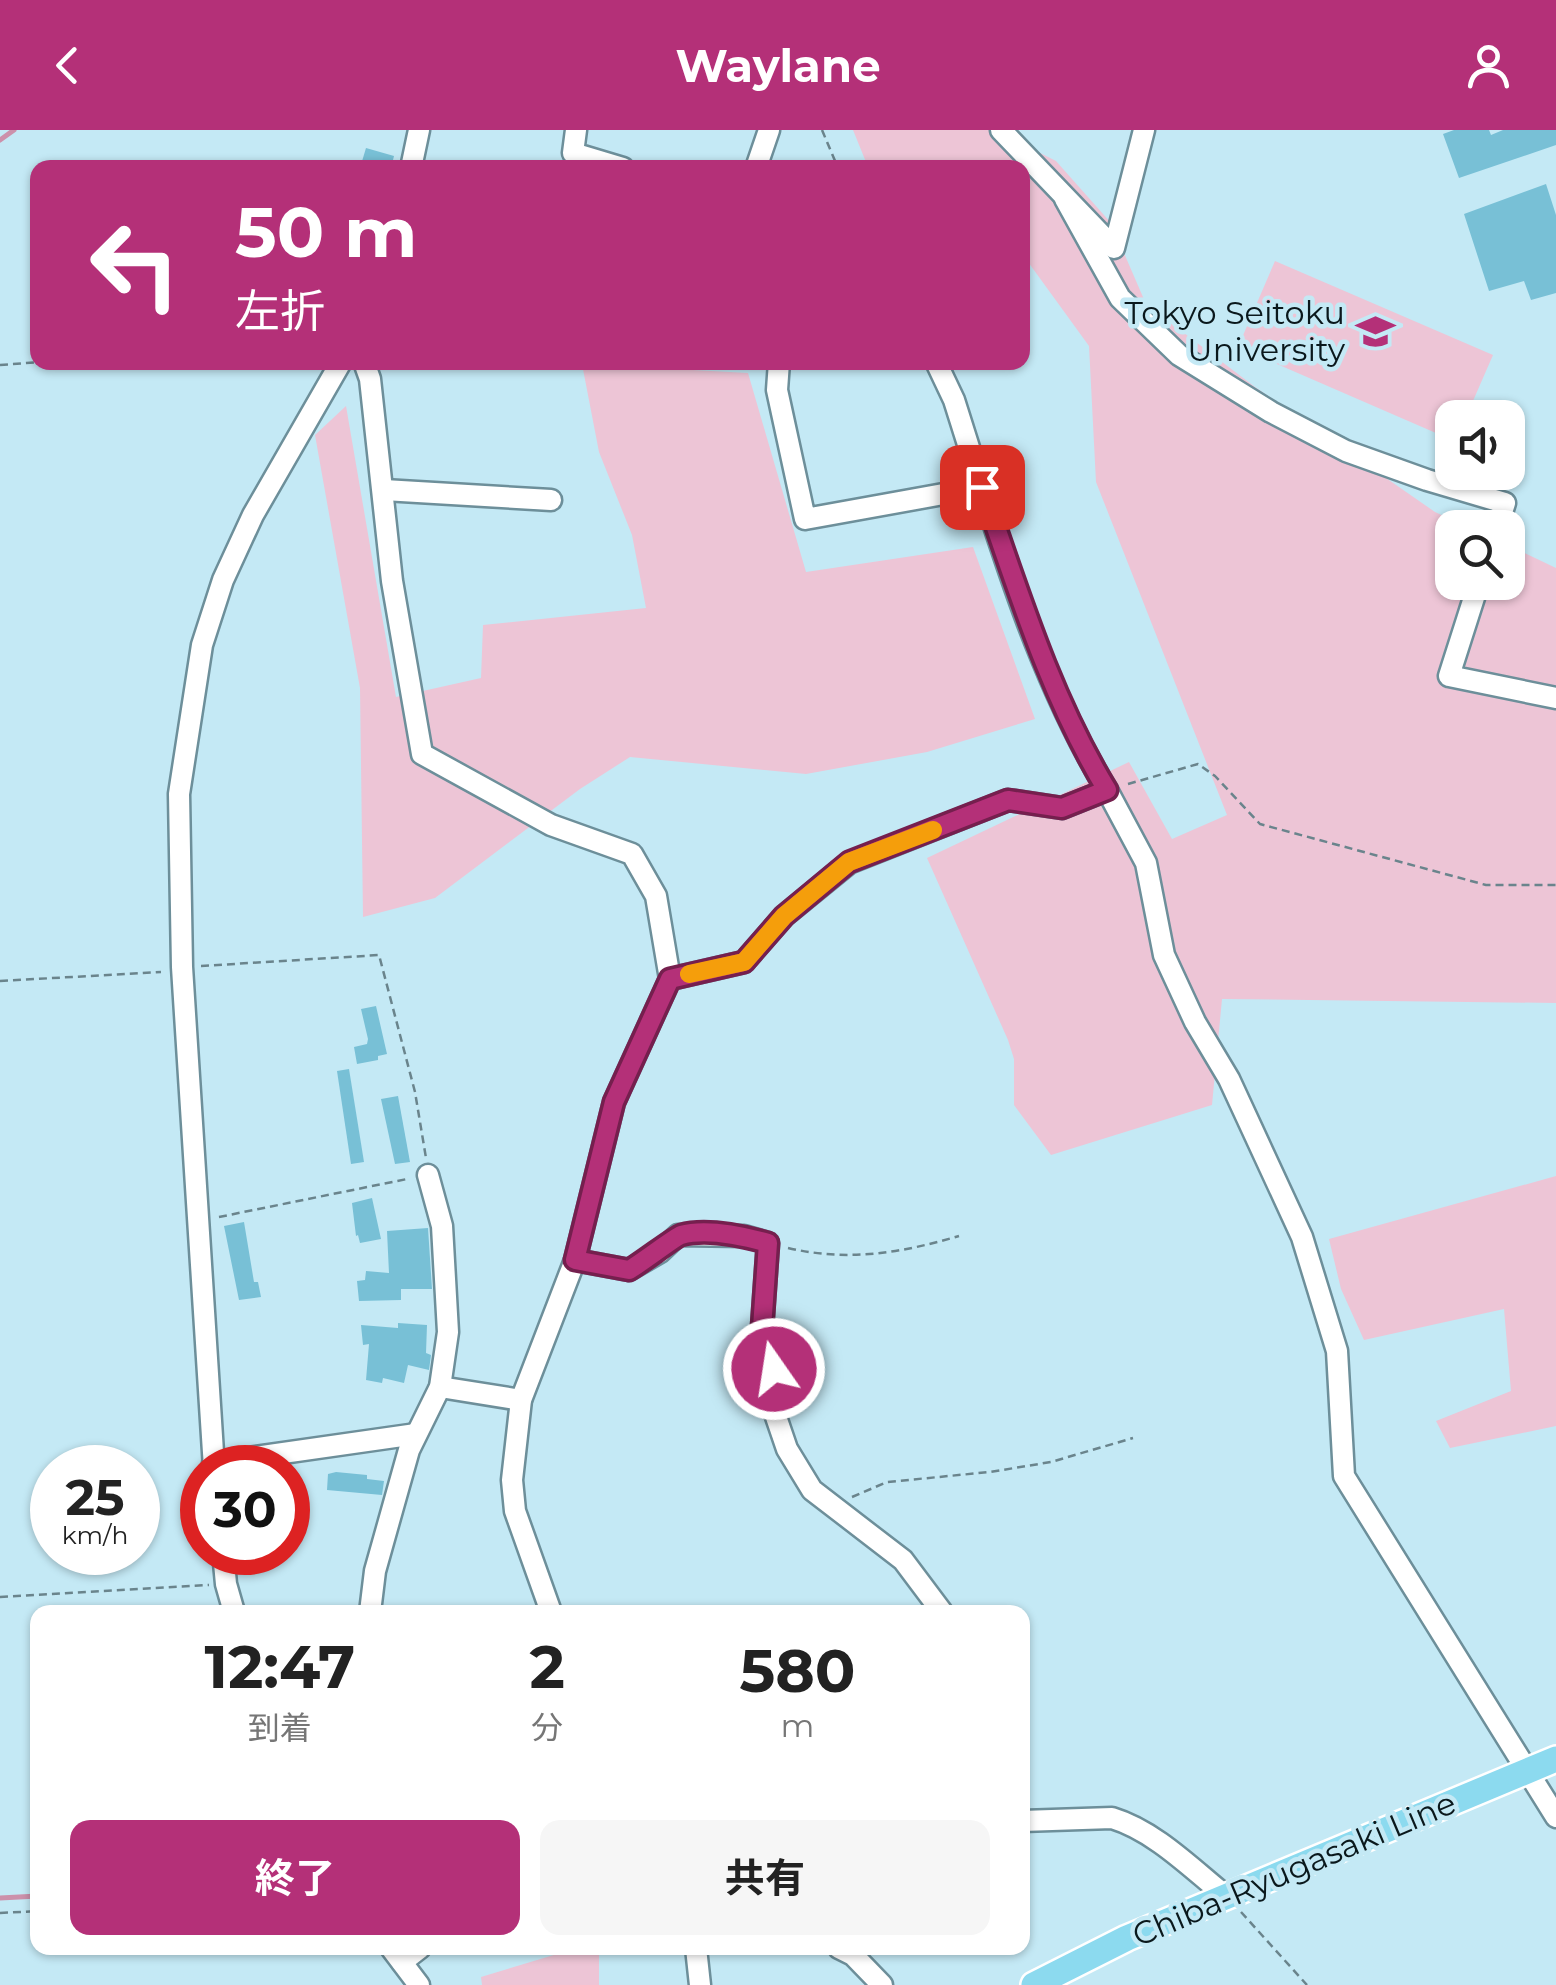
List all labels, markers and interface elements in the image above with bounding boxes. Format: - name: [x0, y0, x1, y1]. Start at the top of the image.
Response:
- icon: back: [40, 38, 95, 93]
- text: Waylane: [675, 38, 881, 93]
- icon: person: [1461, 38, 1516, 93]
- text: 50 m: [235, 189, 417, 275]
- icon: left: [70, 200, 200, 330]
- text: 左折: [235, 283, 325, 338]
- place label: Tokyo Seitoku University: [1125, 293, 1346, 369]
- school or university icon: Tokyo Seitoku University: [1354, 310, 1396, 352]
- map controls: [1435, 400, 1525, 600]
- button: sound: [1435, 400, 1525, 490]
- pin: [940, 445, 1025, 530]
- icon: arrive: [955, 460, 1010, 515]
- button: search: [1435, 510, 1525, 600]
- position arrow: [722, 1317, 826, 1421]
- speed limit sign: 30: [180, 1445, 310, 1575]
- text: 25: [65, 1467, 125, 1528]
- text: km/h: [62, 1520, 128, 1550]
- text: 12:47: [204, 1630, 355, 1703]
- text: 2: [530, 1630, 565, 1703]
- text: 580: [739, 1634, 856, 1707]
- text: m: [781, 1706, 814, 1745]
- text: 到着: [248, 1708, 312, 1747]
- text: 分: [531, 1708, 563, 1747]
- street label: Chiba-Ryugasaki Line: [1126, 1783, 1461, 1954]
- button: 終了: [70, 1820, 520, 1935]
- button: 共有: [540, 1820, 990, 1935]

